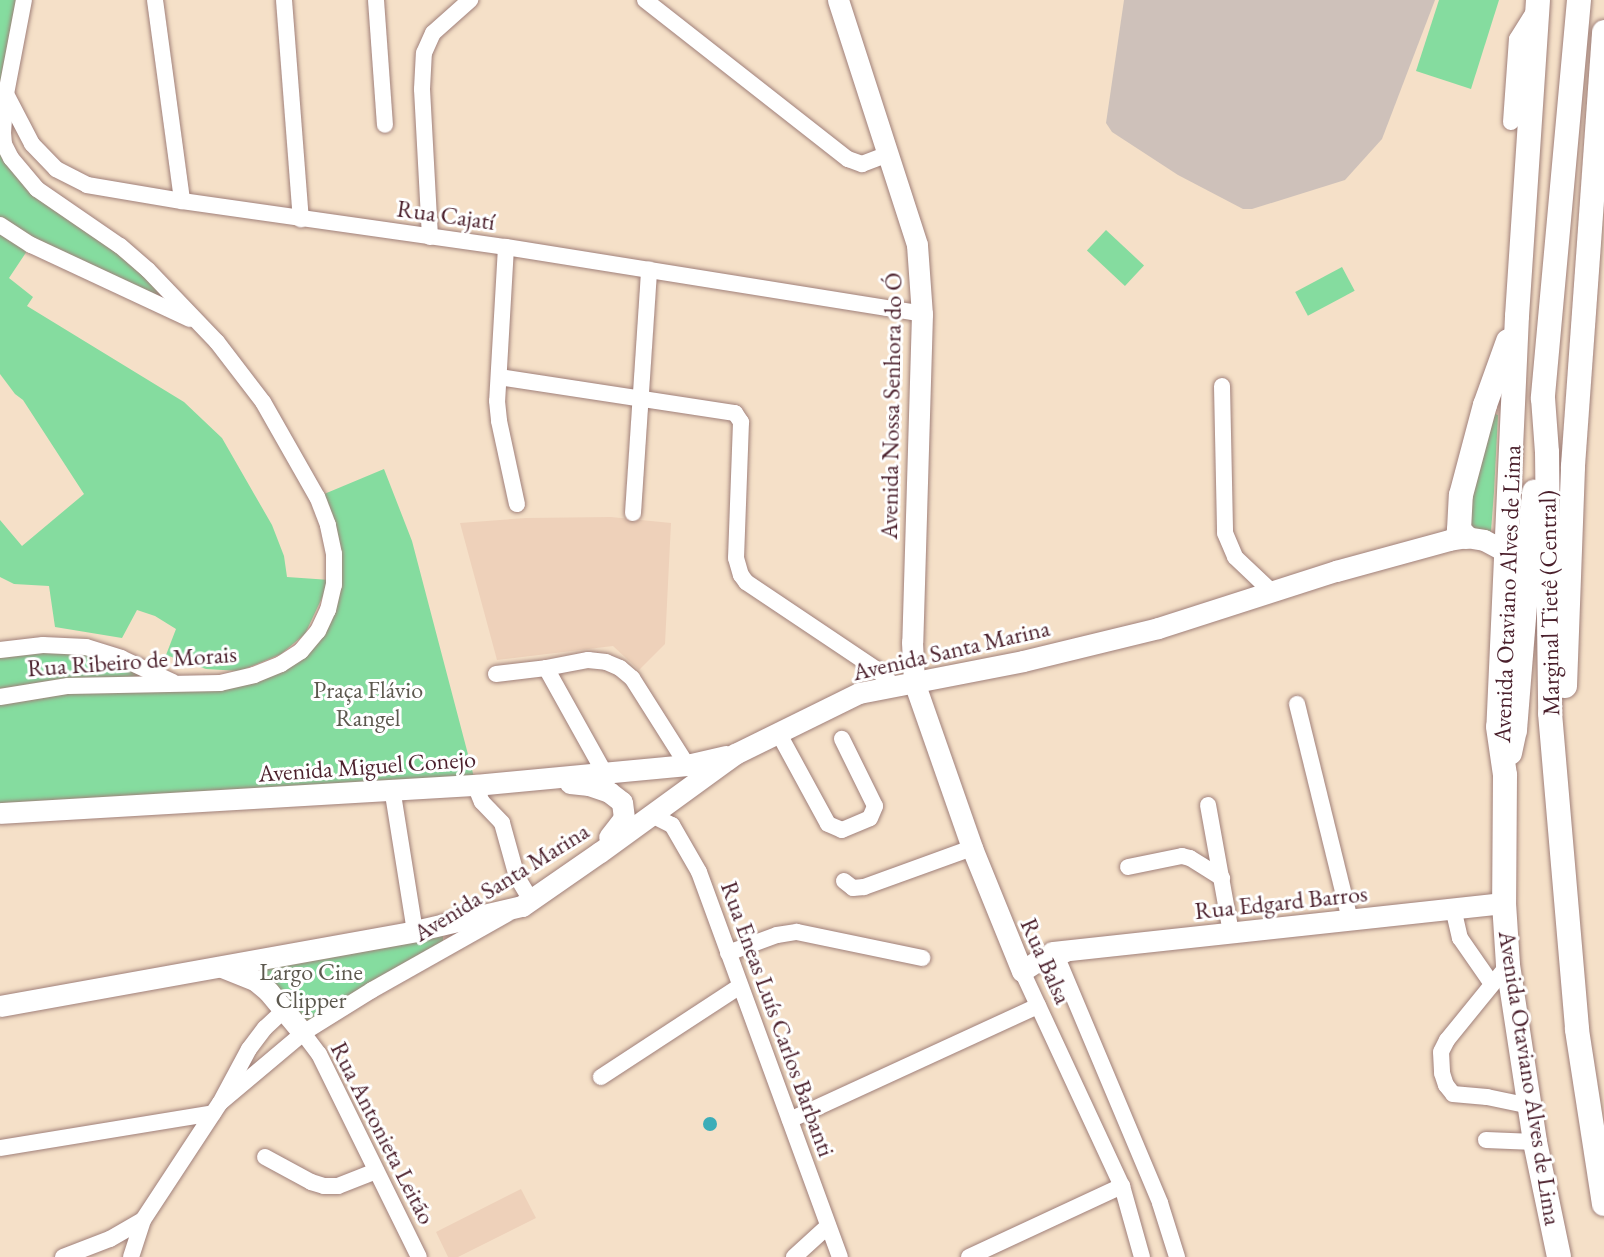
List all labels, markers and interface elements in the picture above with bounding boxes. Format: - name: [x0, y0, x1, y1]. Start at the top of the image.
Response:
- street label: Rua Cajatí: [395, 194, 497, 236]
- street label: Avenida Nossa Senhora do Ó: [874, 272, 908, 540]
- street label: Avenida Otaviano Alves de Lima: [1487, 445, 1527, 743]
- street label: Marginal Tietê (Central): [1533, 490, 1565, 716]
- street label: Avenida Santa Marina: [850, 613, 1052, 687]
- street label: Rua Ribeiro de Morais: [26, 639, 238, 683]
- park label: Praça Flávio Rangel: [313, 676, 423, 732]
- street label: Avenida Miguel Conejo: [257, 744, 477, 788]
- street label: Avenida Santa Marina: [408, 816, 594, 948]
- street label: Rua Eneas Luís Carlos Barbanti: [715, 877, 841, 1161]
- street label: Rua Edgard Barros: [1193, 879, 1369, 925]
- street label: Rua Balsa: [1014, 914, 1078, 1008]
- street label: Avenida Otaviano Alves de Lima: [1492, 928, 1568, 1228]
- park label: Largo Cine Clipper: [259, 958, 363, 1014]
- street label: Rua Antonieta Leitão: [325, 1037, 441, 1229]

